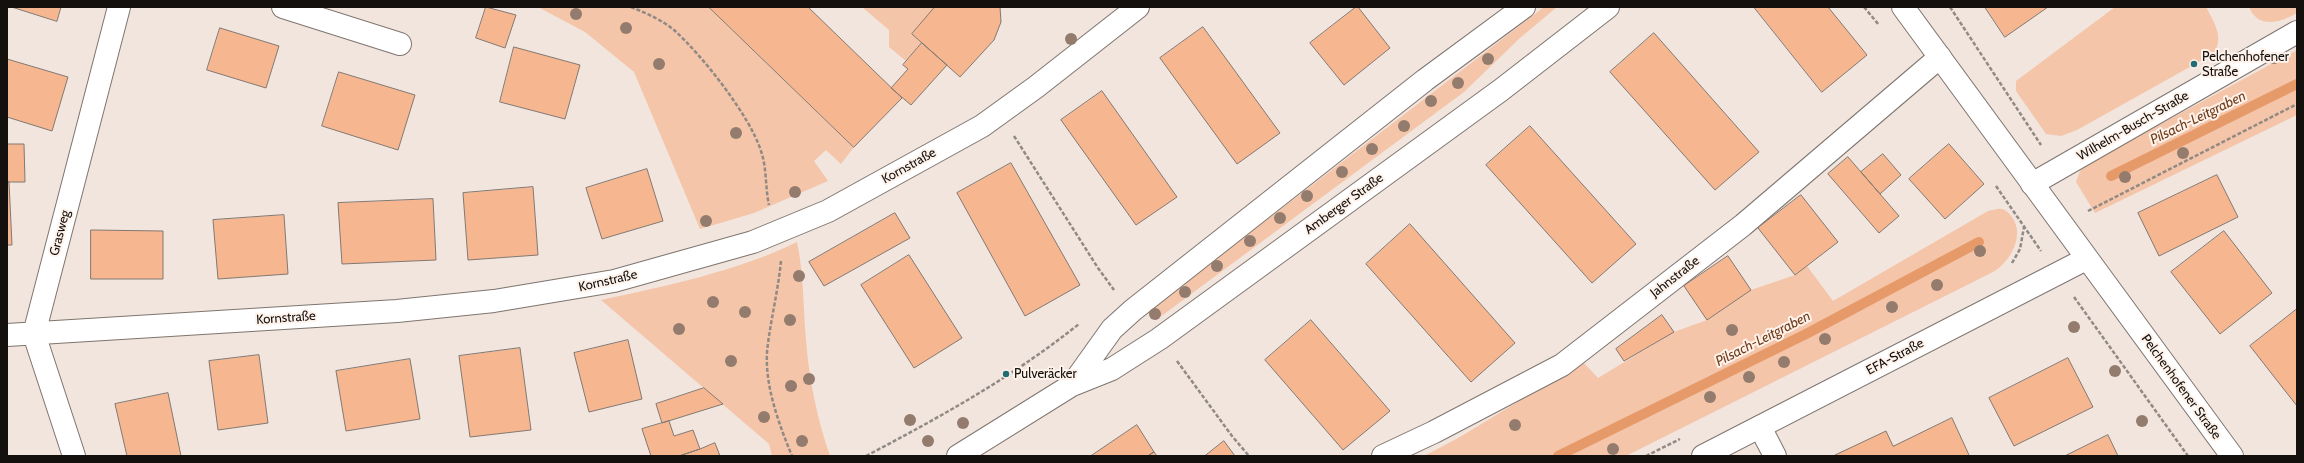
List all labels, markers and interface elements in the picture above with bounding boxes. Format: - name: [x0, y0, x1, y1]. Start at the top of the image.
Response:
- place label: Pelchenhofener Straße: [2202, 49, 2289, 80]
- marker: Pelchenhofener Straße: [2189, 59, 2199, 69]
- street label: Wilhelm-Busch-Straße: [2075, 88, 2191, 164]
- water label: Pilsach-Leitgraben: [2147, 88, 2249, 148]
- street label: Kornstraße: [879, 145, 939, 187]
- street label: Amberger Straße: [1302, 170, 1386, 238]
- street label: Grasweg: [46, 208, 74, 258]
- street label: Jahnstraße: [1647, 253, 1703, 301]
- street label: Kornstraße: [577, 267, 639, 295]
- street label: Kornstraße: [256, 308, 316, 328]
- water label: Pilsach-Leitgraben: [1713, 308, 1813, 370]
- street label: Pelchenhofener Straße: [2138, 332, 2224, 442]
- street label: EFA-Straße: [1864, 335, 1926, 379]
- place label: Pulveräcker: [1014, 366, 1077, 382]
- marker: Pulveräcker: [1001, 369, 1011, 379]

